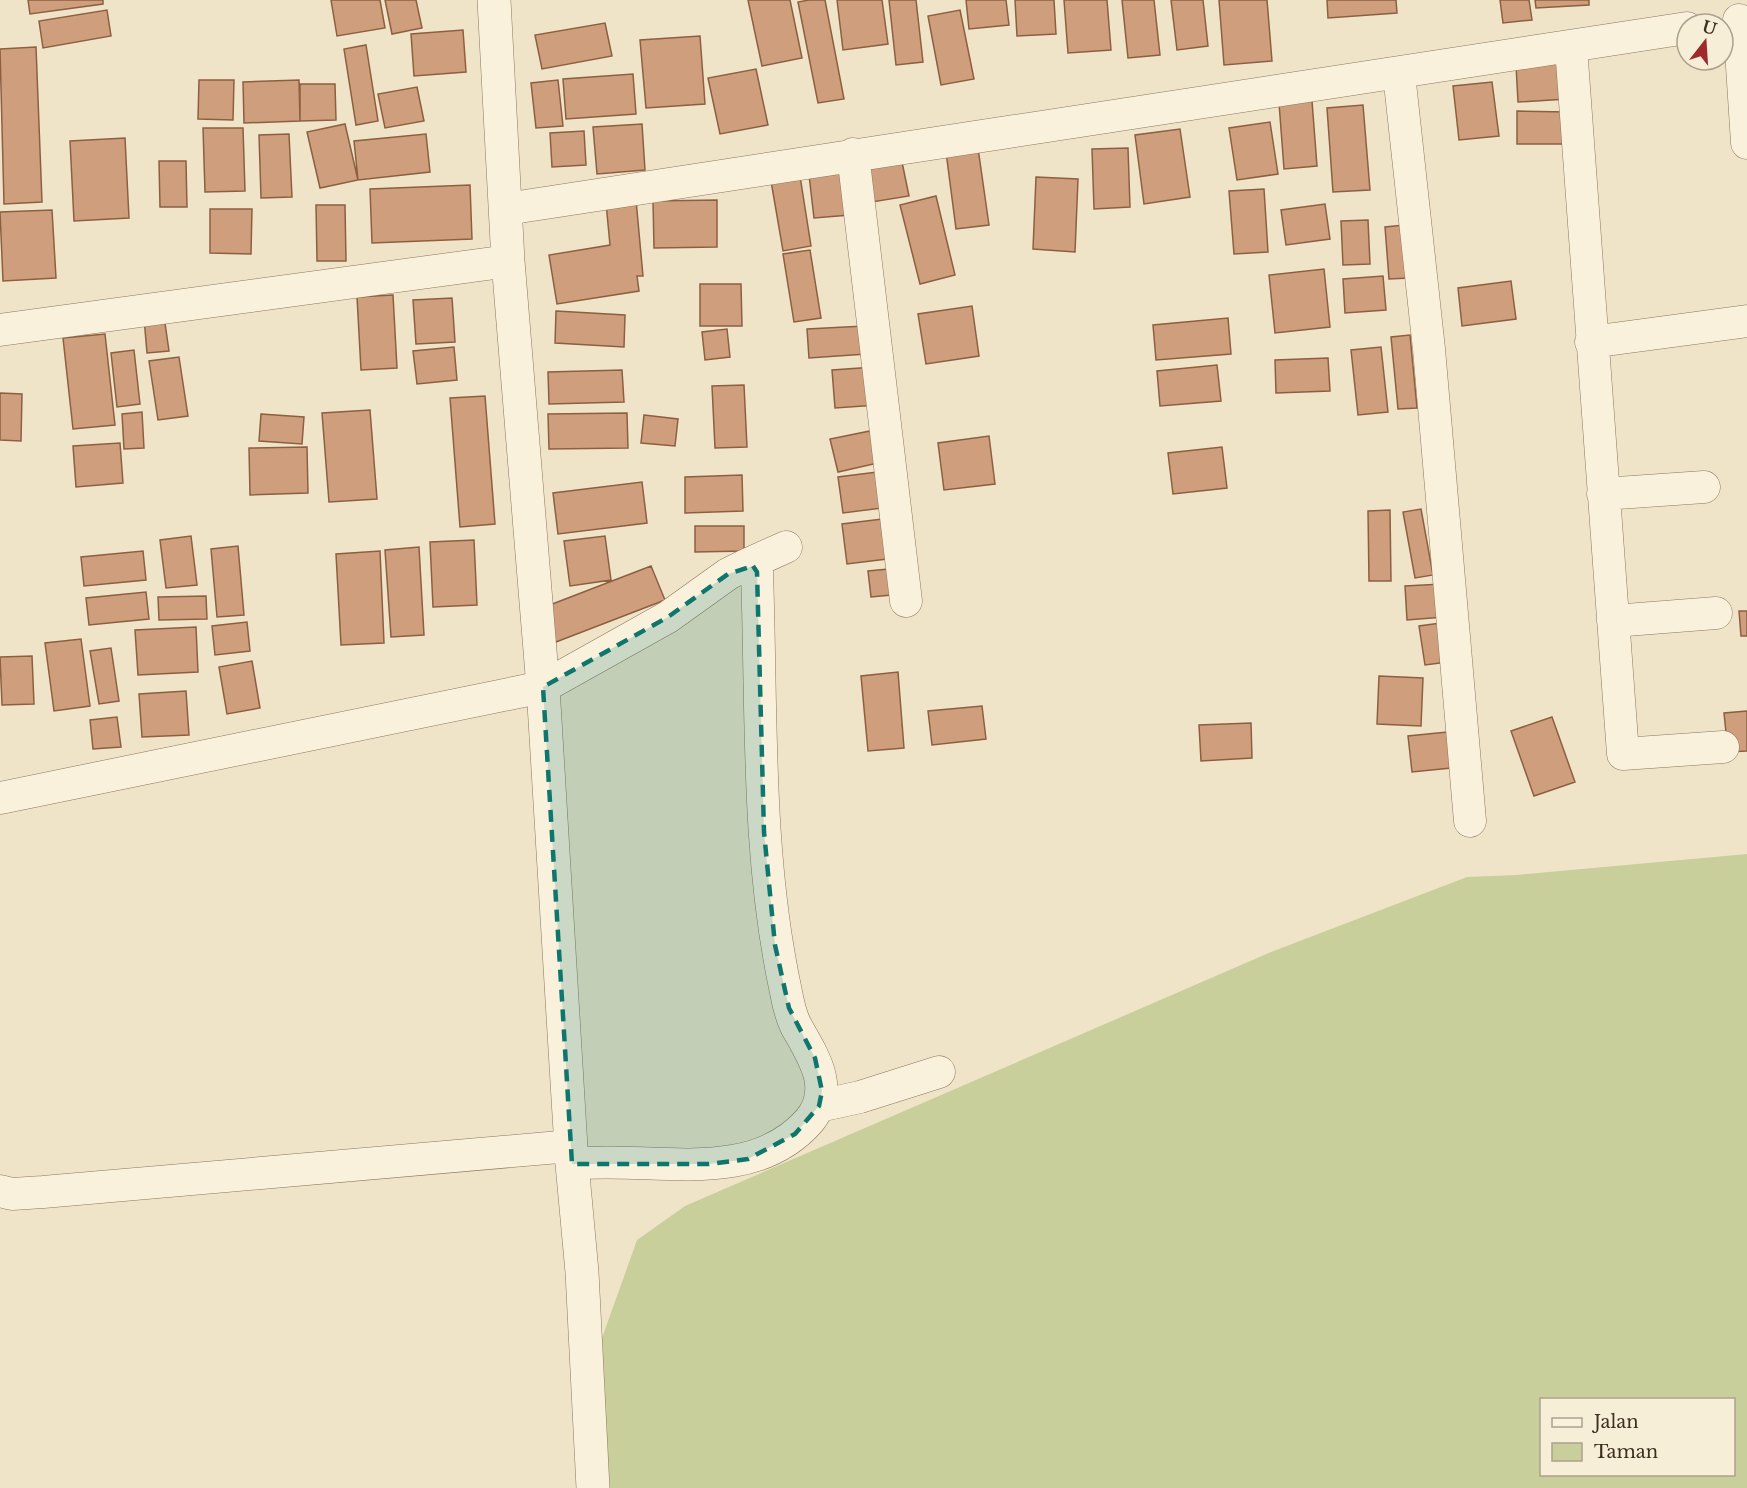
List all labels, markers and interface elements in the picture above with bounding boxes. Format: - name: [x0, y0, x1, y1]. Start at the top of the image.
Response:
- north arrow: [1675, 12, 1735, 72]
- text: U: [1700, 16, 1719, 39]
- legend: [1540, 1398, 1735, 1476]
- text: Jalan: [1592, 1411, 1639, 1433]
- text: Taman: [1594, 1441, 1658, 1463]

